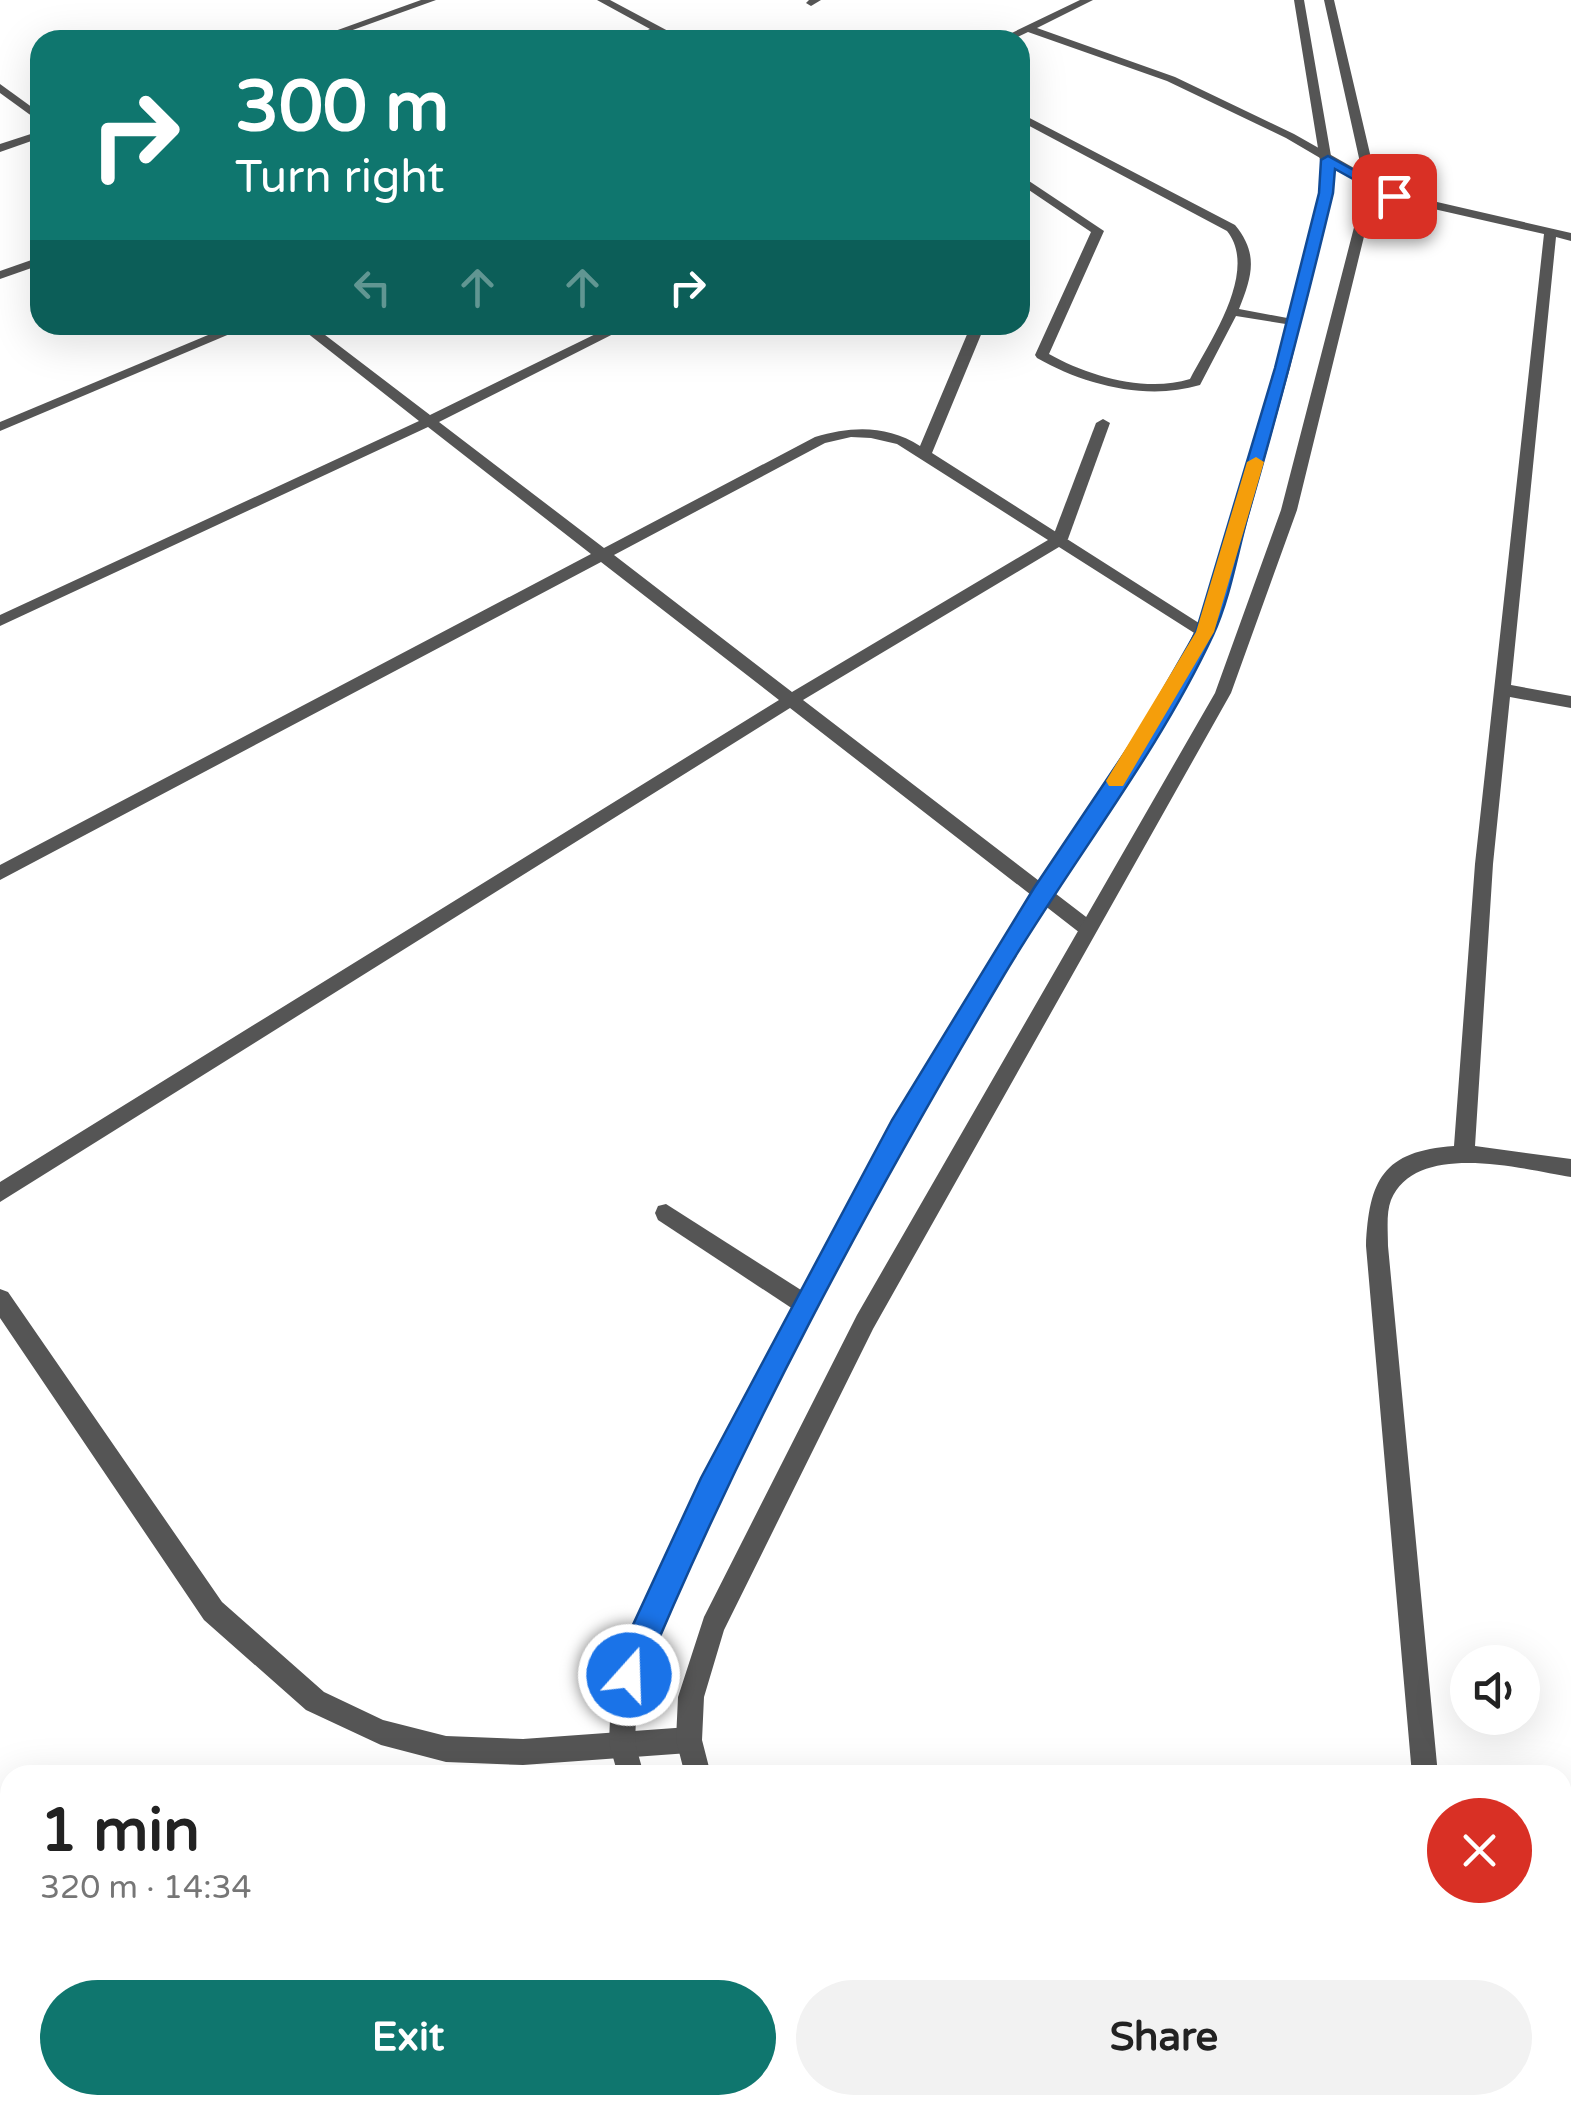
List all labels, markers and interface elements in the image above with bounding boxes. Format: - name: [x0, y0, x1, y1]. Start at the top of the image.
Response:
- text: 300 m: [235, 66, 449, 150]
- icon: right: [70, 70, 200, 200]
- text: Turn right: [235, 151, 444, 205]
- pin: [1352, 154, 1437, 239]
- icon: arrive: [1367, 169, 1422, 224]
- icon: left: [345, 260, 400, 315]
- icon: ahead: [450, 260, 505, 315]
- icon: ahead: [555, 260, 610, 315]
- icon: right: [660, 260, 715, 315]
- position arrow: [577, 1623, 681, 1727]
- map controls: [1450, 1645, 1540, 1735]
- button: sound: [1450, 1645, 1540, 1735]
- text: 1 min: [40, 1795, 200, 1867]
- button: close: [1427, 1798, 1532, 1903]
- text: 320 m · 14:34: [40, 1869, 252, 1907]
- button: Exit: [40, 1980, 776, 2095]
- button: Share: [796, 1980, 1532, 2095]

